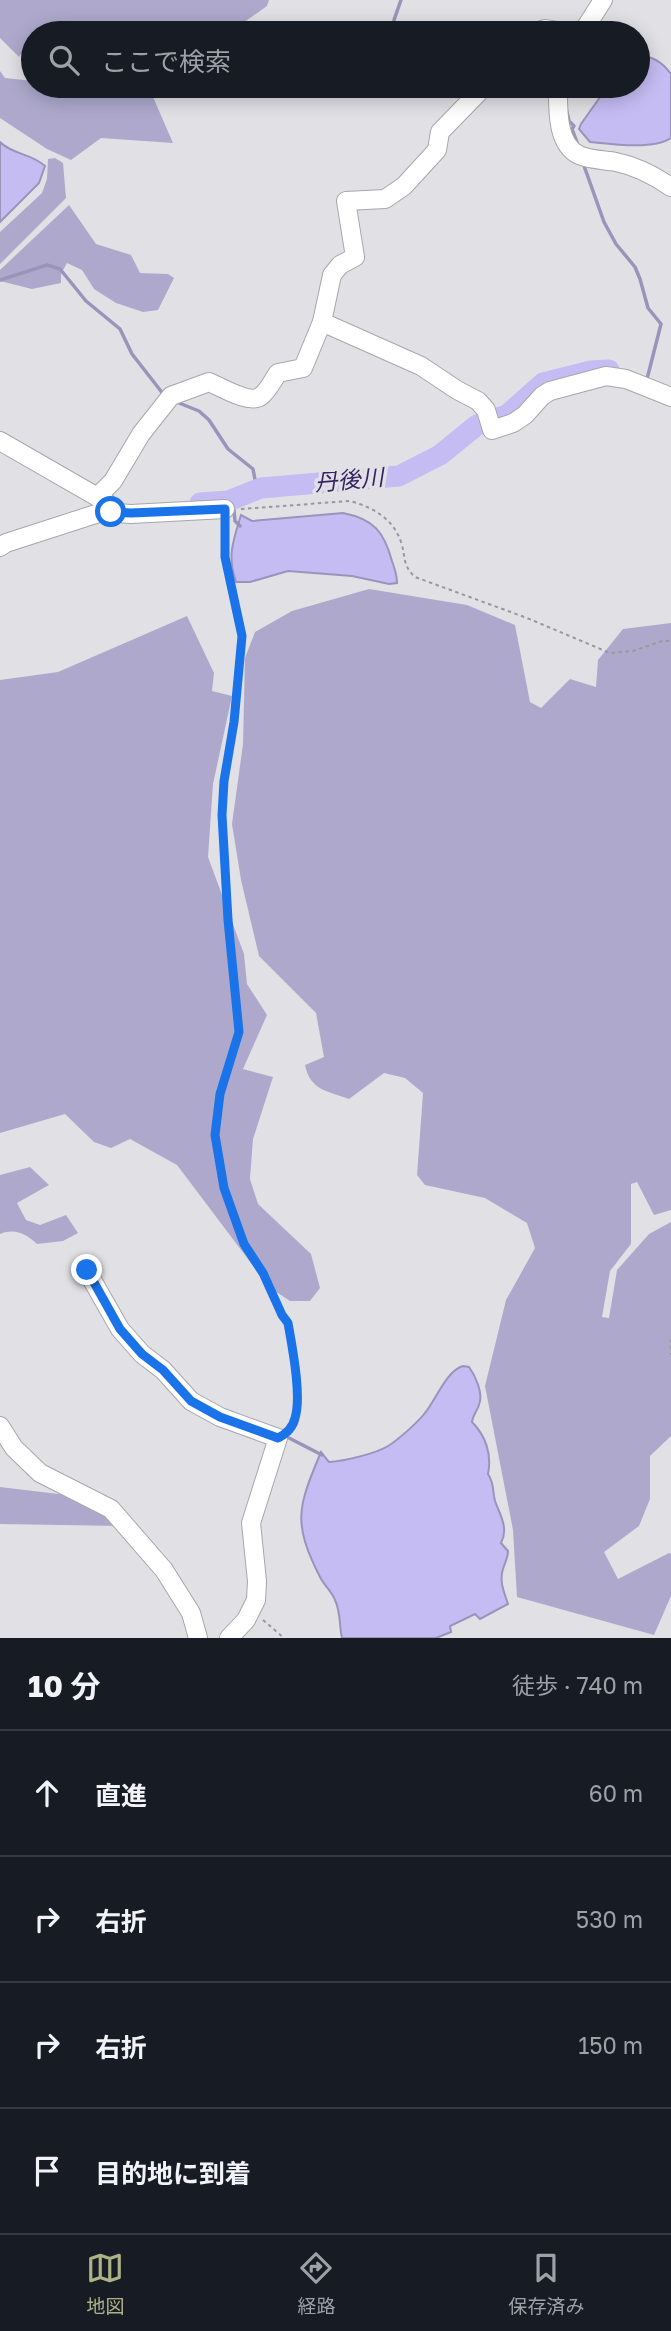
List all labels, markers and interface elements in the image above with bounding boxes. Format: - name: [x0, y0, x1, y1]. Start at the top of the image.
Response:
- search box: [21, 21, 650, 98]
- icon: search: [45, 41, 83, 79]
- text: ここで検索: [101, 46, 231, 77]
- water label: 丹後川: [313, 462, 387, 496]
- route start: [95, 496, 126, 527]
- route end: [71, 1254, 102, 1285]
- text: 10 分: [28, 1668, 100, 1704]
- text: 徒歩 · 740 m: [512, 1671, 643, 1699]
- icon: ahead: [28, 1774, 66, 1812]
- text: 60 m: [589, 1779, 643, 1807]
- text: 直進: [95, 1780, 147, 1811]
- icon: right: [28, 1900, 66, 1938]
- text: 530 m: [576, 1905, 643, 1933]
- text: 右折: [95, 1906, 147, 1937]
- icon: right: [28, 2026, 66, 2064]
- text: 150 m: [578, 2031, 643, 2059]
- text: 右折: [95, 2032, 147, 2063]
- icon: arrive: [28, 2152, 66, 2190]
- text: 目的地に到着: [95, 2158, 251, 2189]
- tab: 地図: [86, 2249, 125, 2318]
- tab: 経路: [297, 2249, 336, 2318]
- tab: 保存済み: [508, 2249, 585, 2318]

